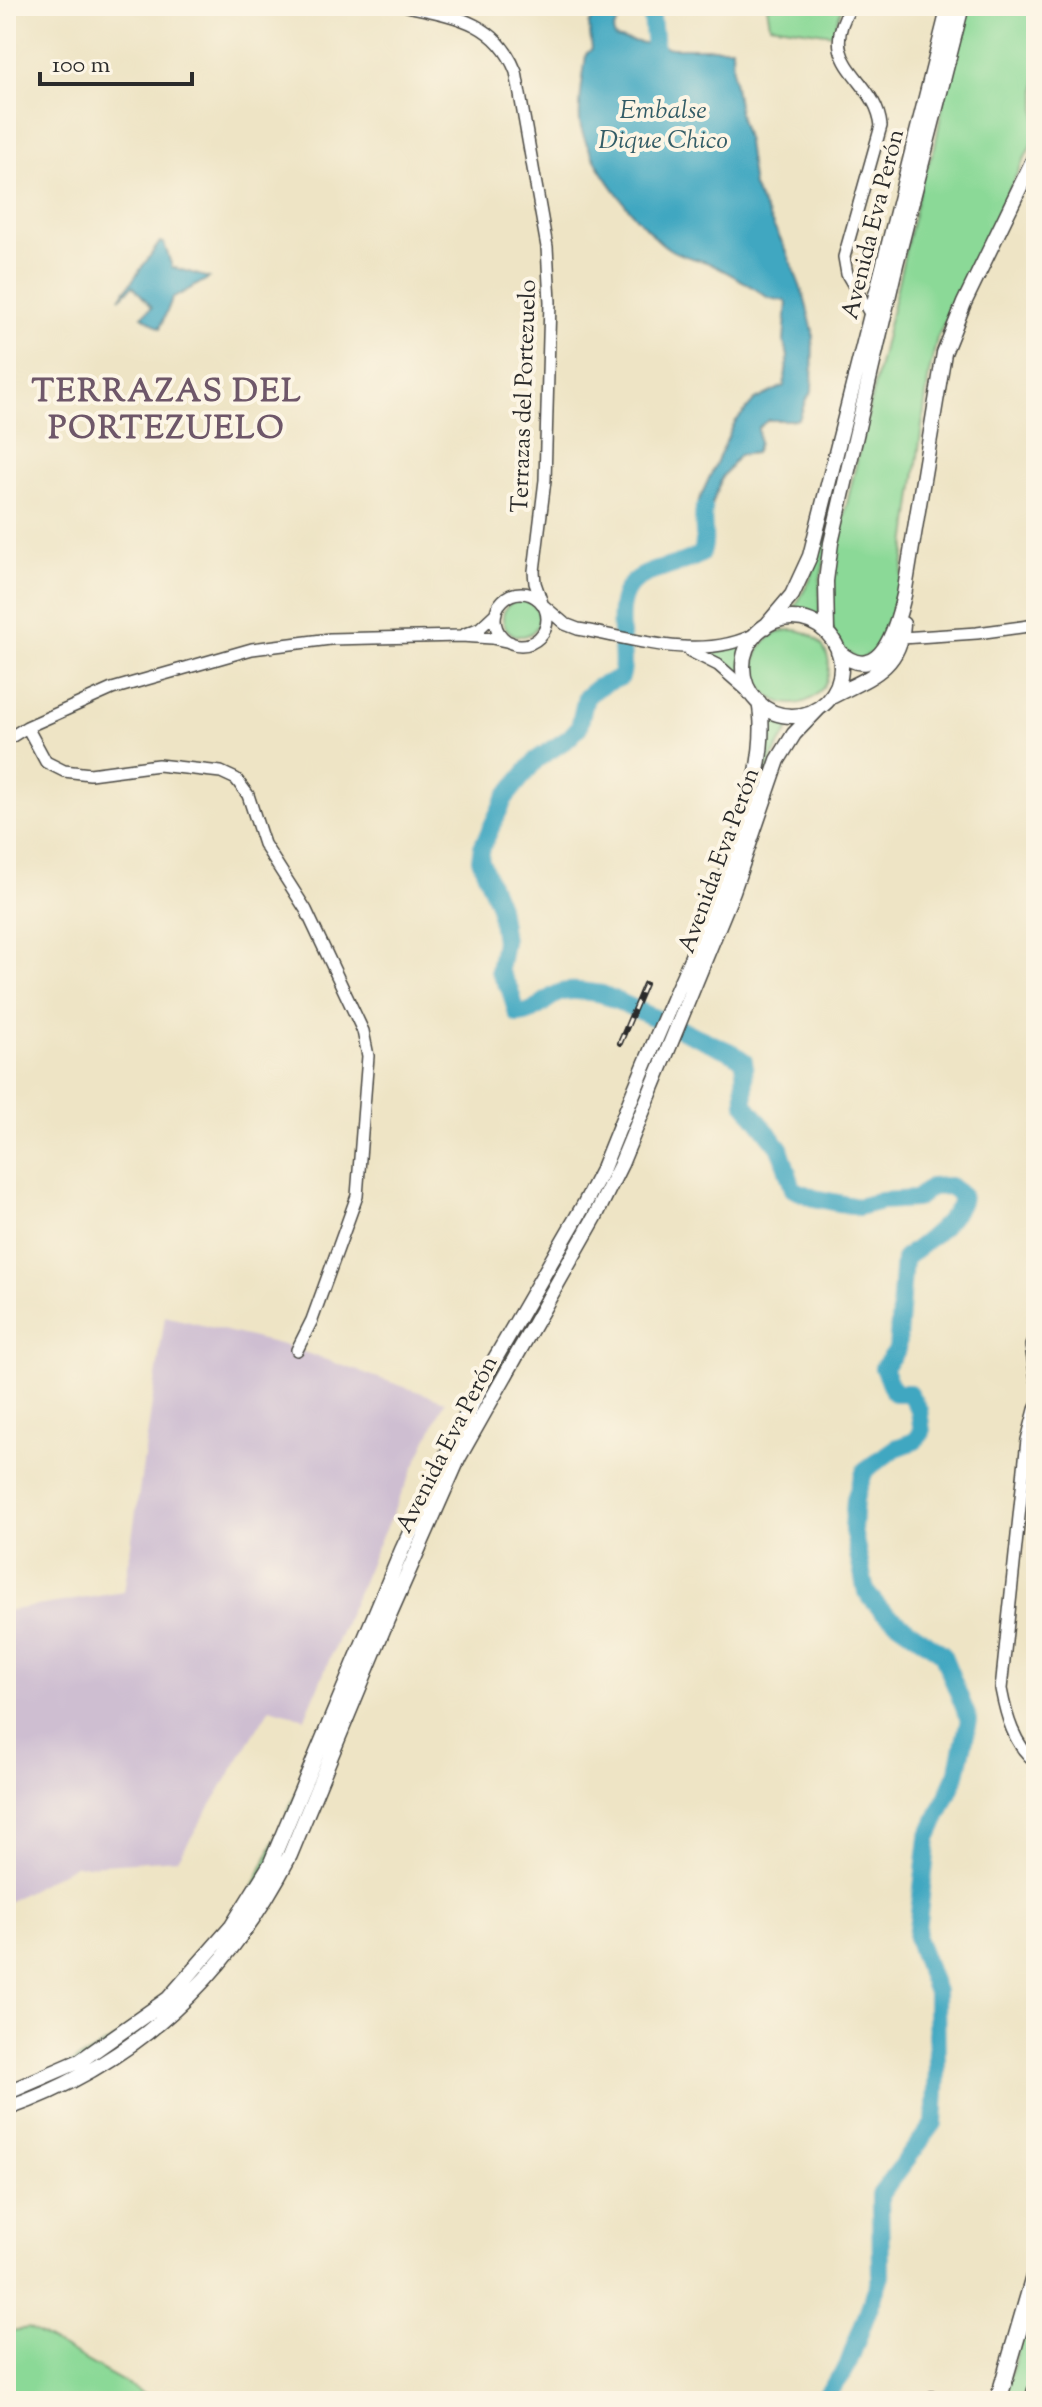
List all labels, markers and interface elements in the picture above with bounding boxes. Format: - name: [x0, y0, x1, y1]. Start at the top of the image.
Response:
- scale bar: [40, 36, 192, 86]
- text: 100 m: [52, 49, 110, 83]
- water label: Embalse Dique Chico: [598, 93, 728, 160]
- street label: Avenida Eva Perón: [834, 126, 914, 323]
- street label: Terrazas del Portezuelo: [504, 279, 546, 513]
- district label: TERRAZAS DEL PORTEZUELO: [31, 370, 303, 453]
- street label: Avenida Eva Perón: [671, 763, 769, 958]
- street label: Avenida Eva Perón: [388, 1350, 507, 1540]

